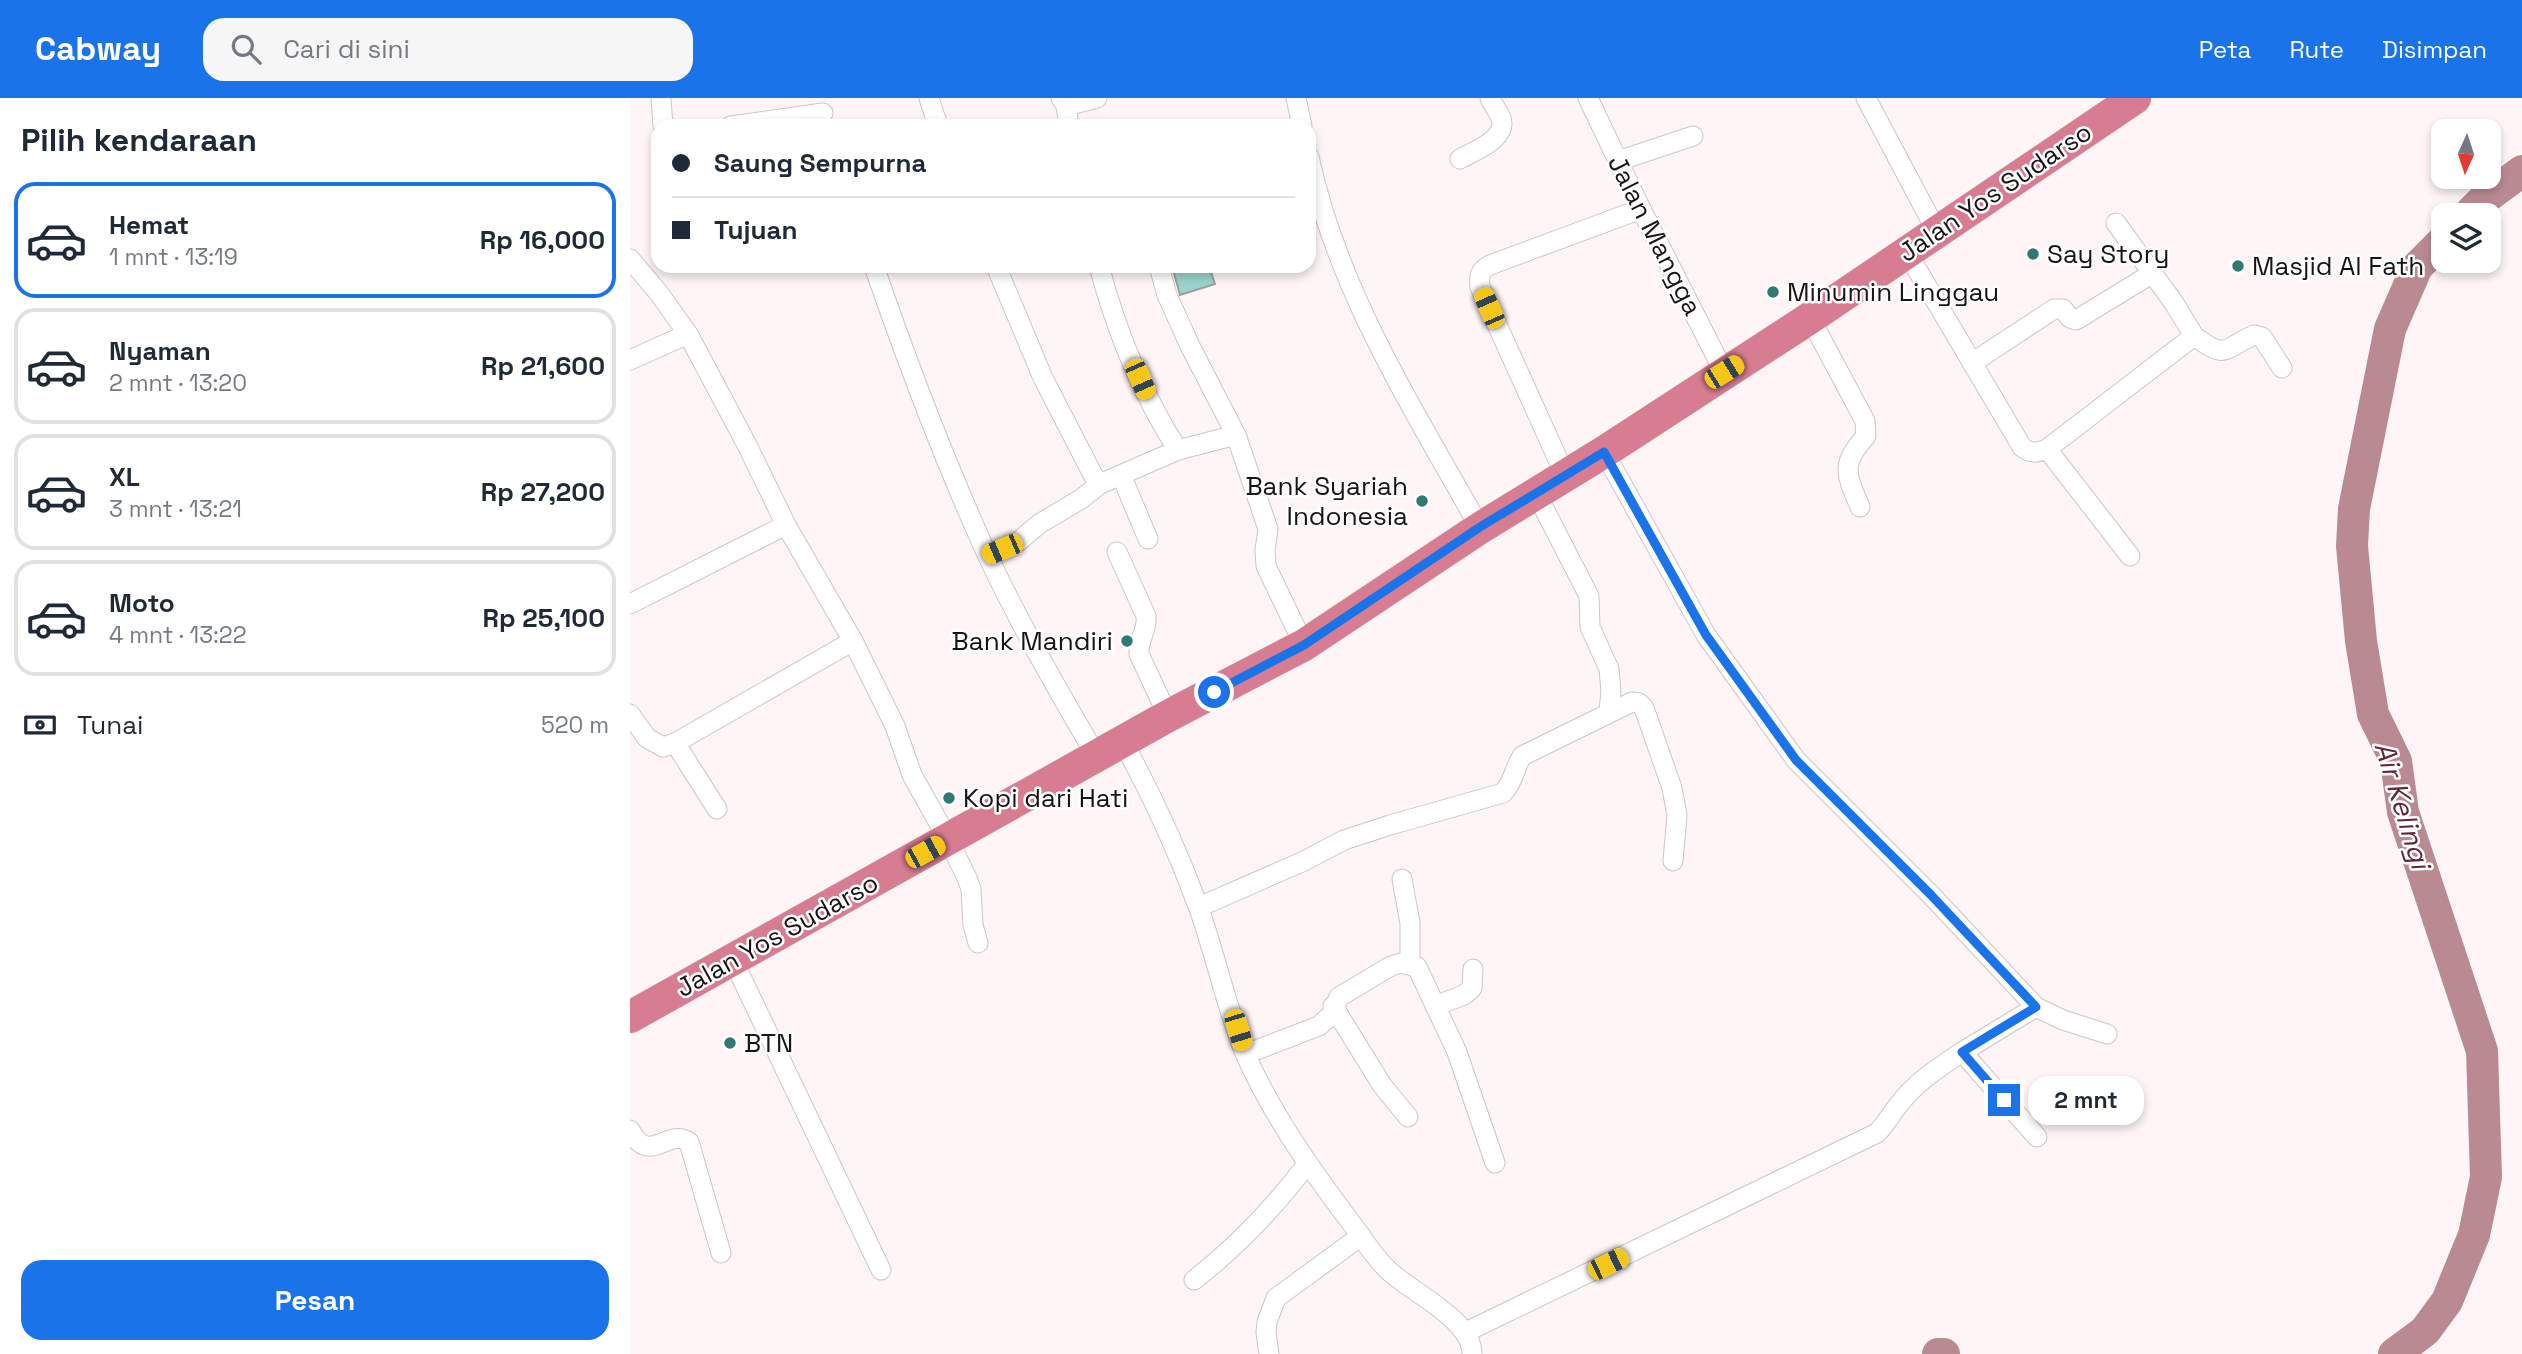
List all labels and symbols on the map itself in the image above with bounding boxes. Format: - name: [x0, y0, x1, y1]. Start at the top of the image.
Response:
- street label: Jalan Yos Sudarso: [1892, 115, 2098, 269]
- north arrow: [2431, 119, 2501, 189]
- street label: Jalan Mangga: [1600, 149, 1710, 321]
- place label: Say Story: [2047, 237, 2169, 271]
- marker: Say Story: [2025, 246, 2041, 262]
- place label: Masjid Al Fath: [2252, 249, 2424, 283]
- marker: Masjid Al Fath: [2230, 258, 2246, 274]
- place label: Minumin Linggau: [1787, 275, 1999, 309]
- marker: Minumin Linggau: [1765, 284, 1781, 300]
- car: [1471, 285, 1508, 331]
- car: [1701, 352, 1748, 392]
- car: [1122, 356, 1159, 402]
- place label: Bank Syariah Indonesia: [1245, 469, 1408, 533]
- marker: Bank Syariah Indonesia: [1414, 493, 1430, 509]
- car: [979, 531, 1026, 567]
- place label: Bank Mandiri: [952, 624, 1113, 658]
- marker: Bank Mandiri: [1119, 633, 1135, 649]
- route start: [1198, 676, 1230, 708]
- water label: Air Kelingi: [2367, 737, 2440, 876]
- place label: Kopi dari Hati: [963, 781, 1128, 815]
- marker: Kopi dari Hati: [941, 790, 957, 806]
- car: [902, 833, 949, 871]
- street label: Jalan Yos Sudarso: [670, 865, 884, 1005]
- car: [1222, 1007, 1255, 1053]
- place label: BTN: [744, 1026, 793, 1060]
- marker: BTN: [722, 1035, 738, 1051]
- callout: 2 mnt: [2028, 1076, 2144, 1124]
- route end: [1988, 1084, 2020, 1116]
- car: [1585, 1245, 1632, 1283]

